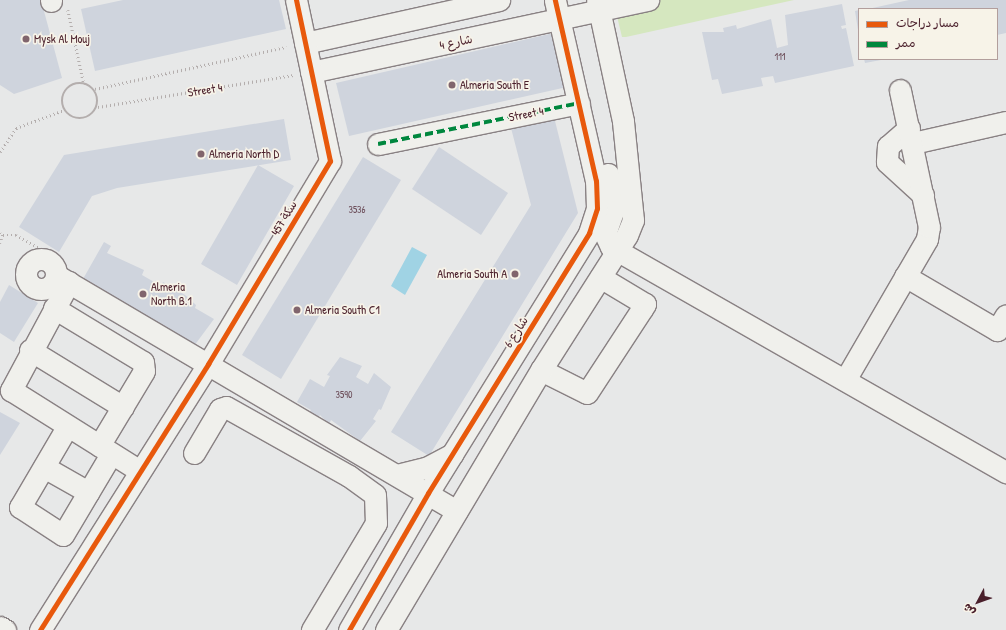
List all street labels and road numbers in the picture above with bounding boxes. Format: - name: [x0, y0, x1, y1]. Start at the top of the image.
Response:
- street label: شارع 4: [438, 32, 474, 52]
- street label: Street 4: [186, 80, 224, 100]
- street label: Street 4: [507, 104, 545, 124]
- street label: سكة 457: [268, 198, 300, 238]
- street label: شارع 6: [501, 314, 531, 350]

